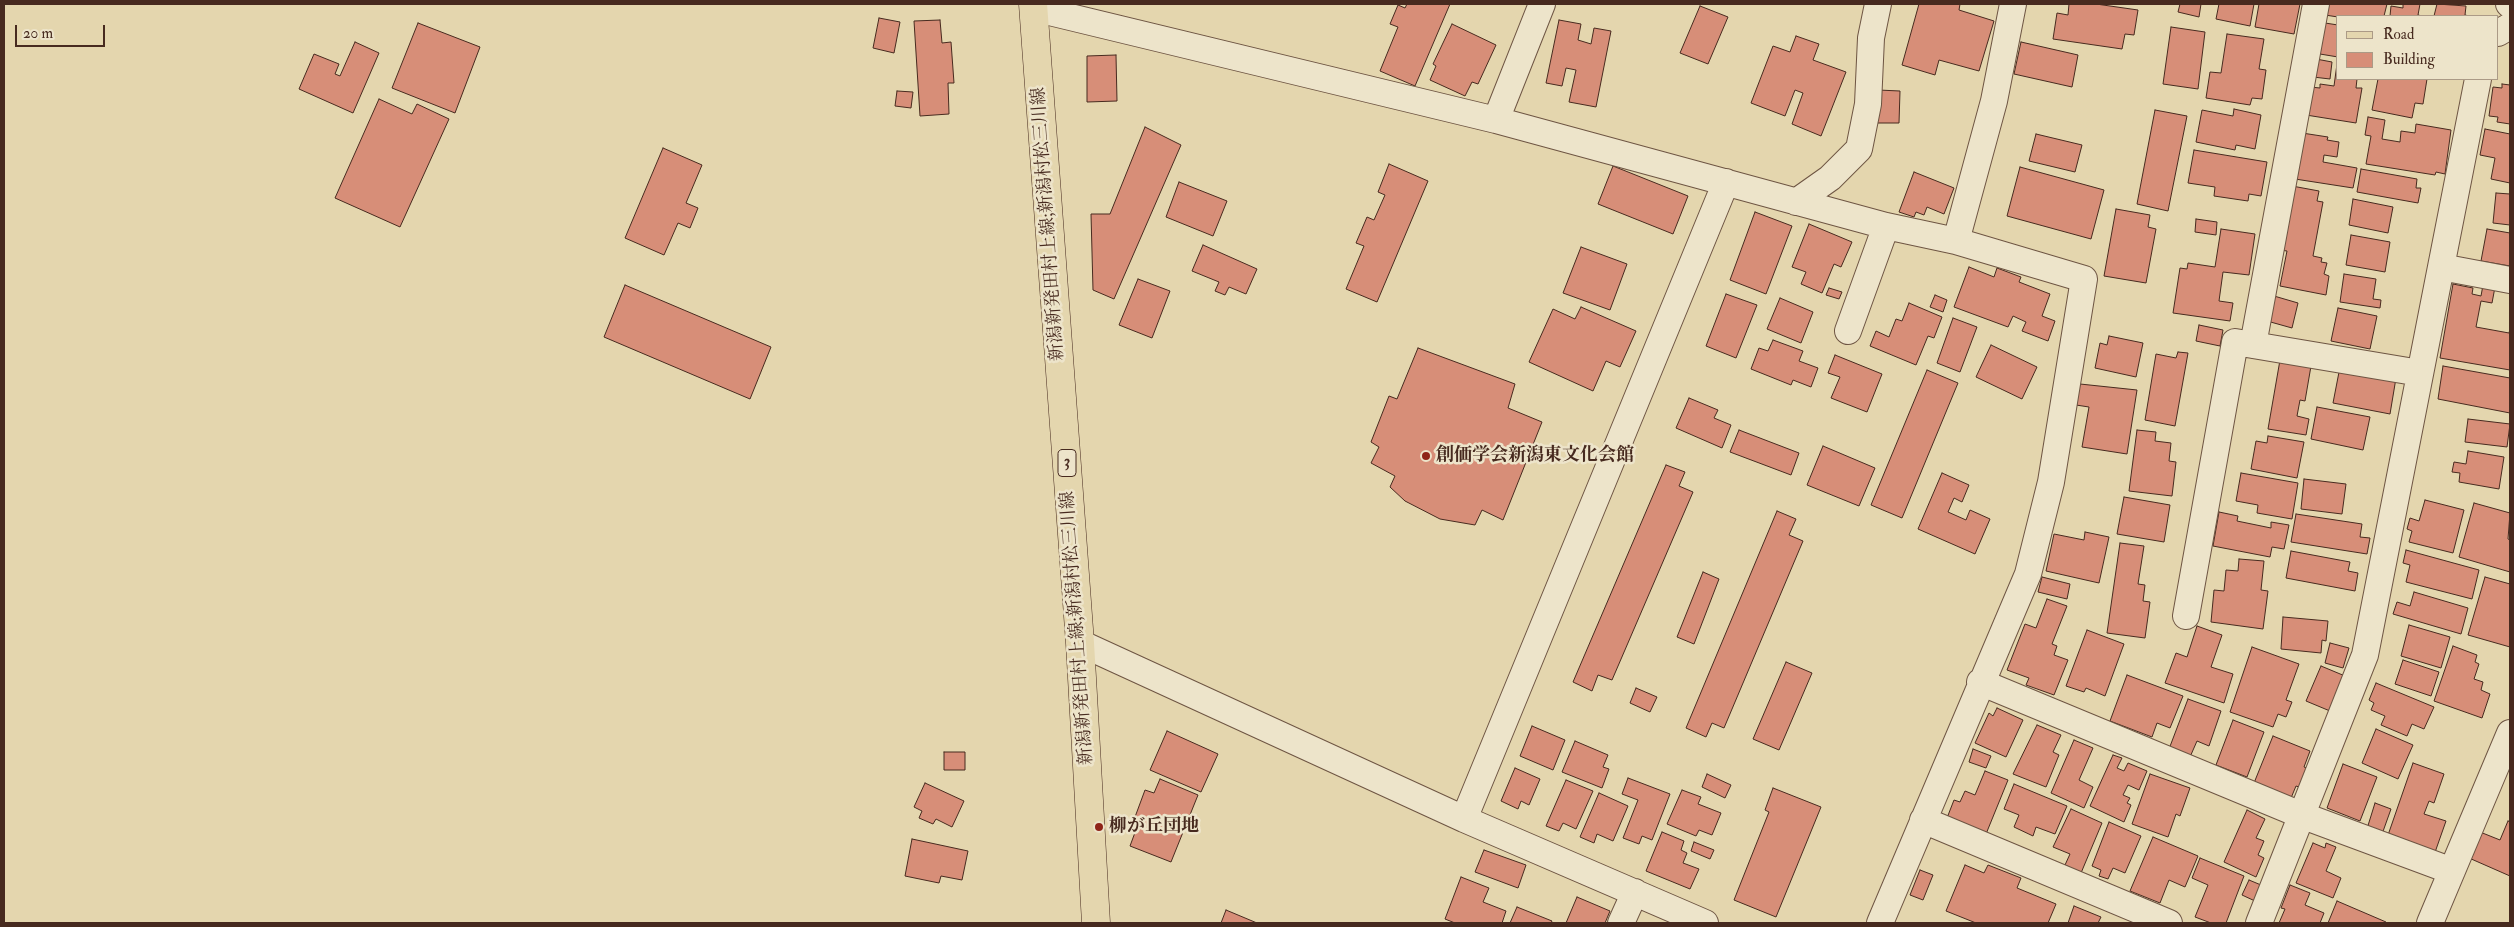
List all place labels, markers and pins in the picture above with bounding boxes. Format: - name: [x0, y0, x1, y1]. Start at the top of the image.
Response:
- place label: 創価学会新潟東文化会館: [1436, 445, 1634, 467]
- marker: 創価学会新潟東文化会館: [1420, 450, 1432, 462]
- place label: 柳が丘団地: [1109, 816, 1199, 838]
- marker: 柳が丘団地: [1093, 821, 1105, 833]

